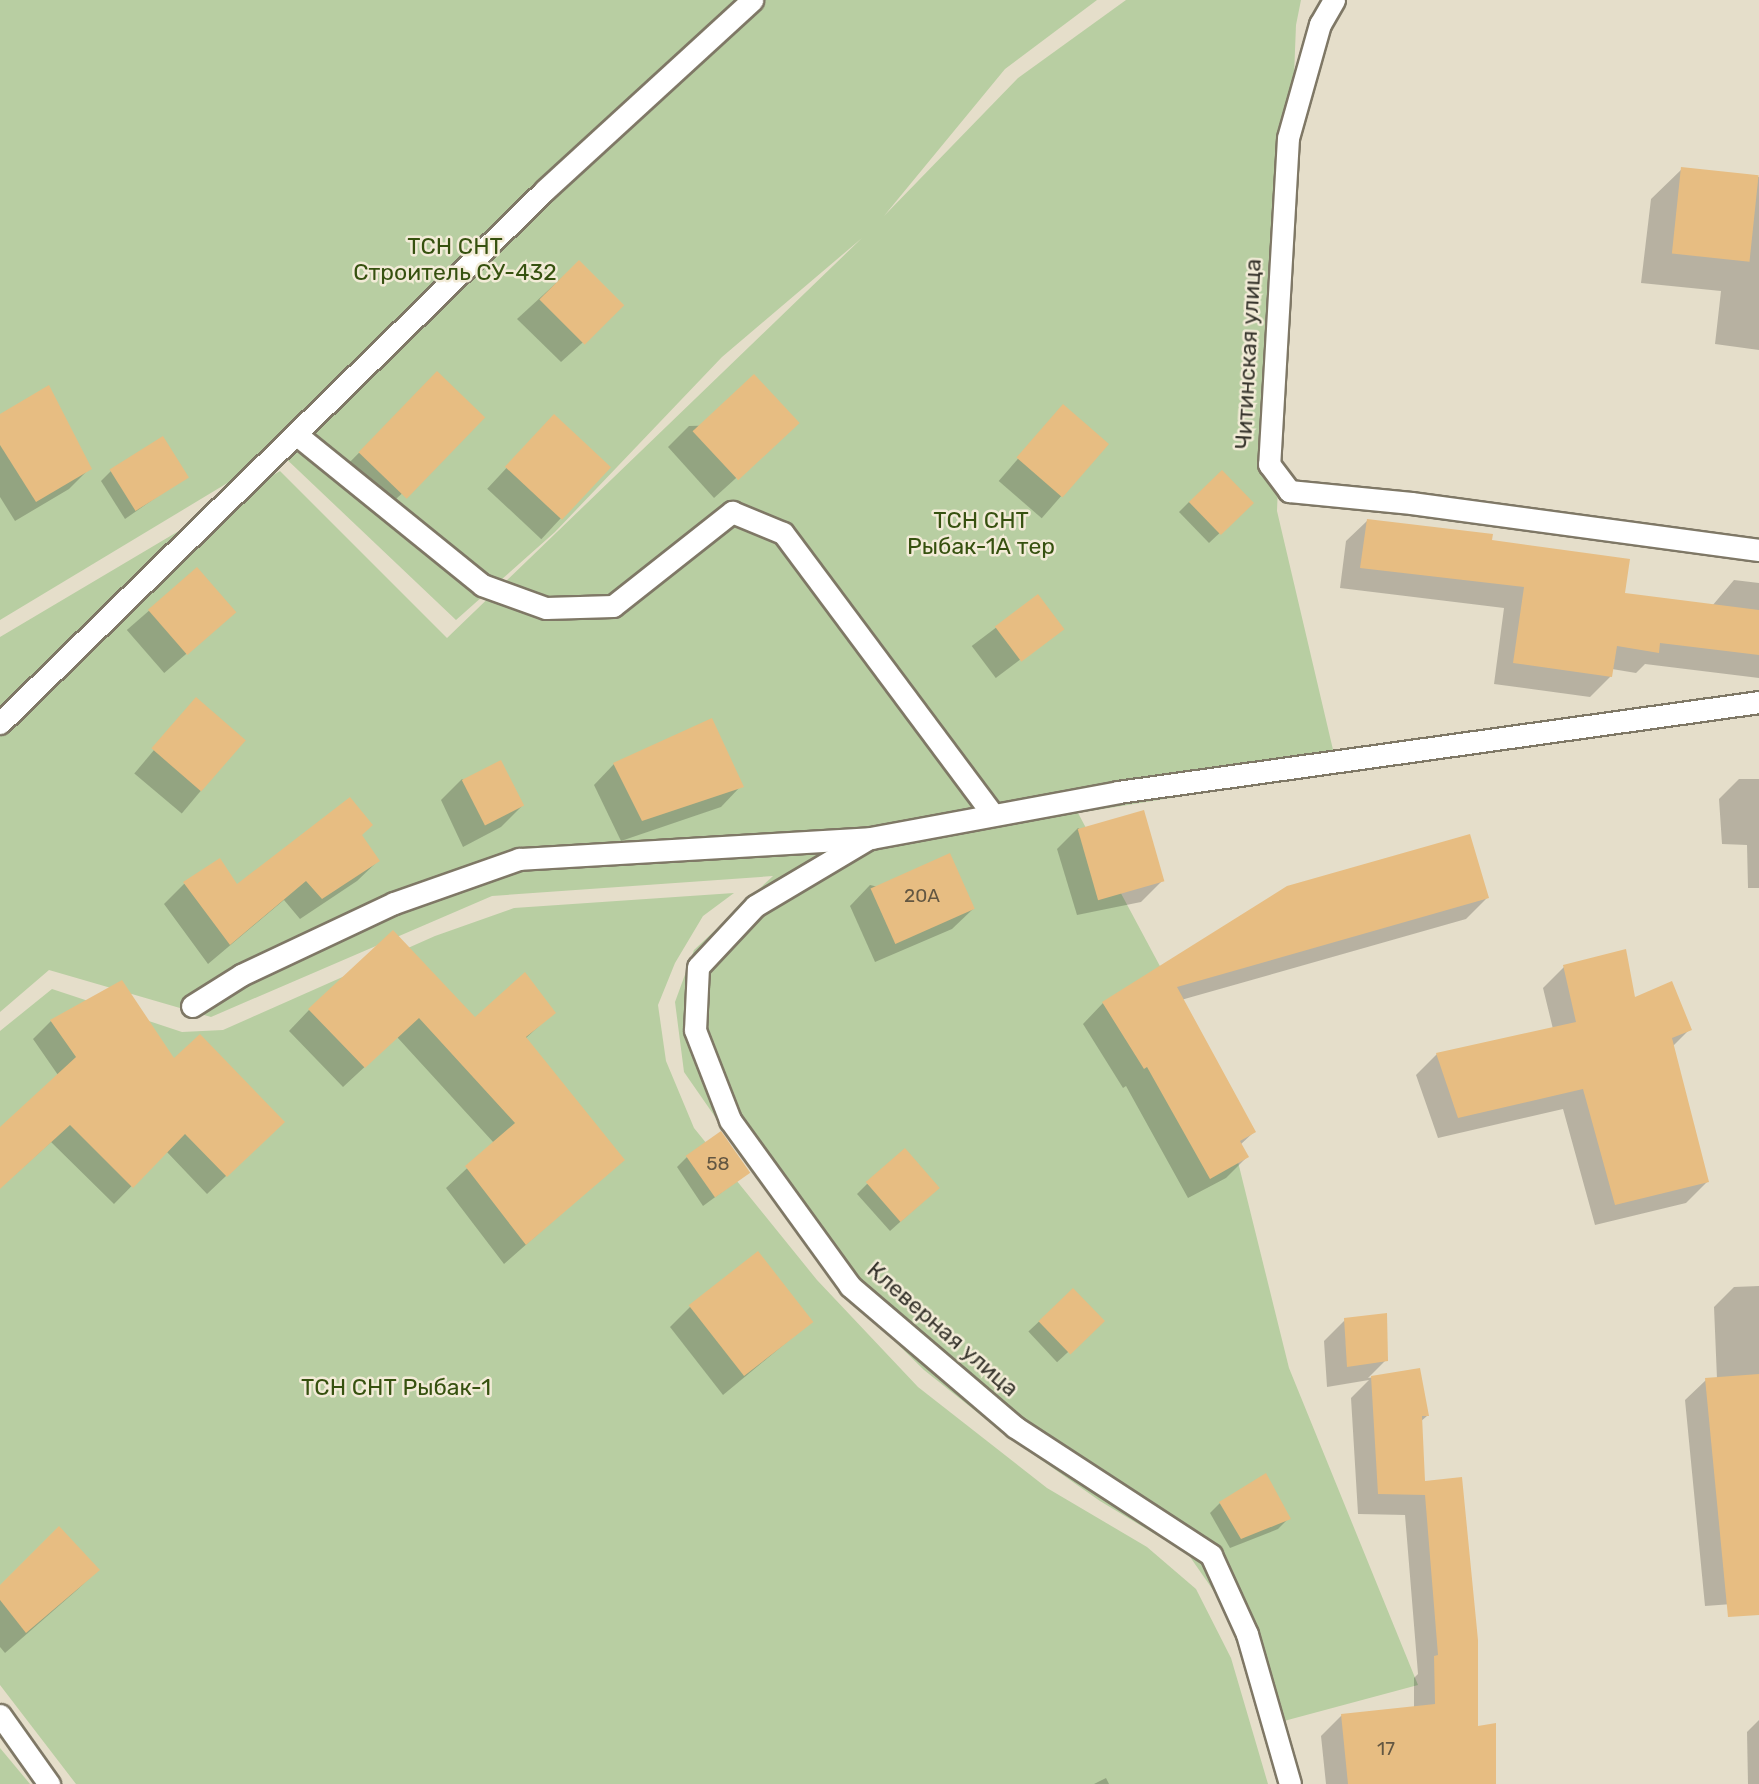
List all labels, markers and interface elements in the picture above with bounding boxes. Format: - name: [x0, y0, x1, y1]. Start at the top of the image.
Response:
- park label: ТСН СНТ Строитель СУ-432: [353, 232, 557, 286]
- street label: Читинская улица: [1229, 258, 1267, 450]
- park label: ТСН СНТ Рыбак-1А тер: [907, 506, 1055, 560]
- house number: 20А: [904, 885, 940, 907]
- house number: 58: [706, 1153, 730, 1175]
- street label: Клеверная улица: [862, 1256, 1024, 1402]
- park label: ТСН СНТ Рыбак-1: [301, 1373, 491, 1401]
- house number: 17: [1377, 1738, 1395, 1760]

